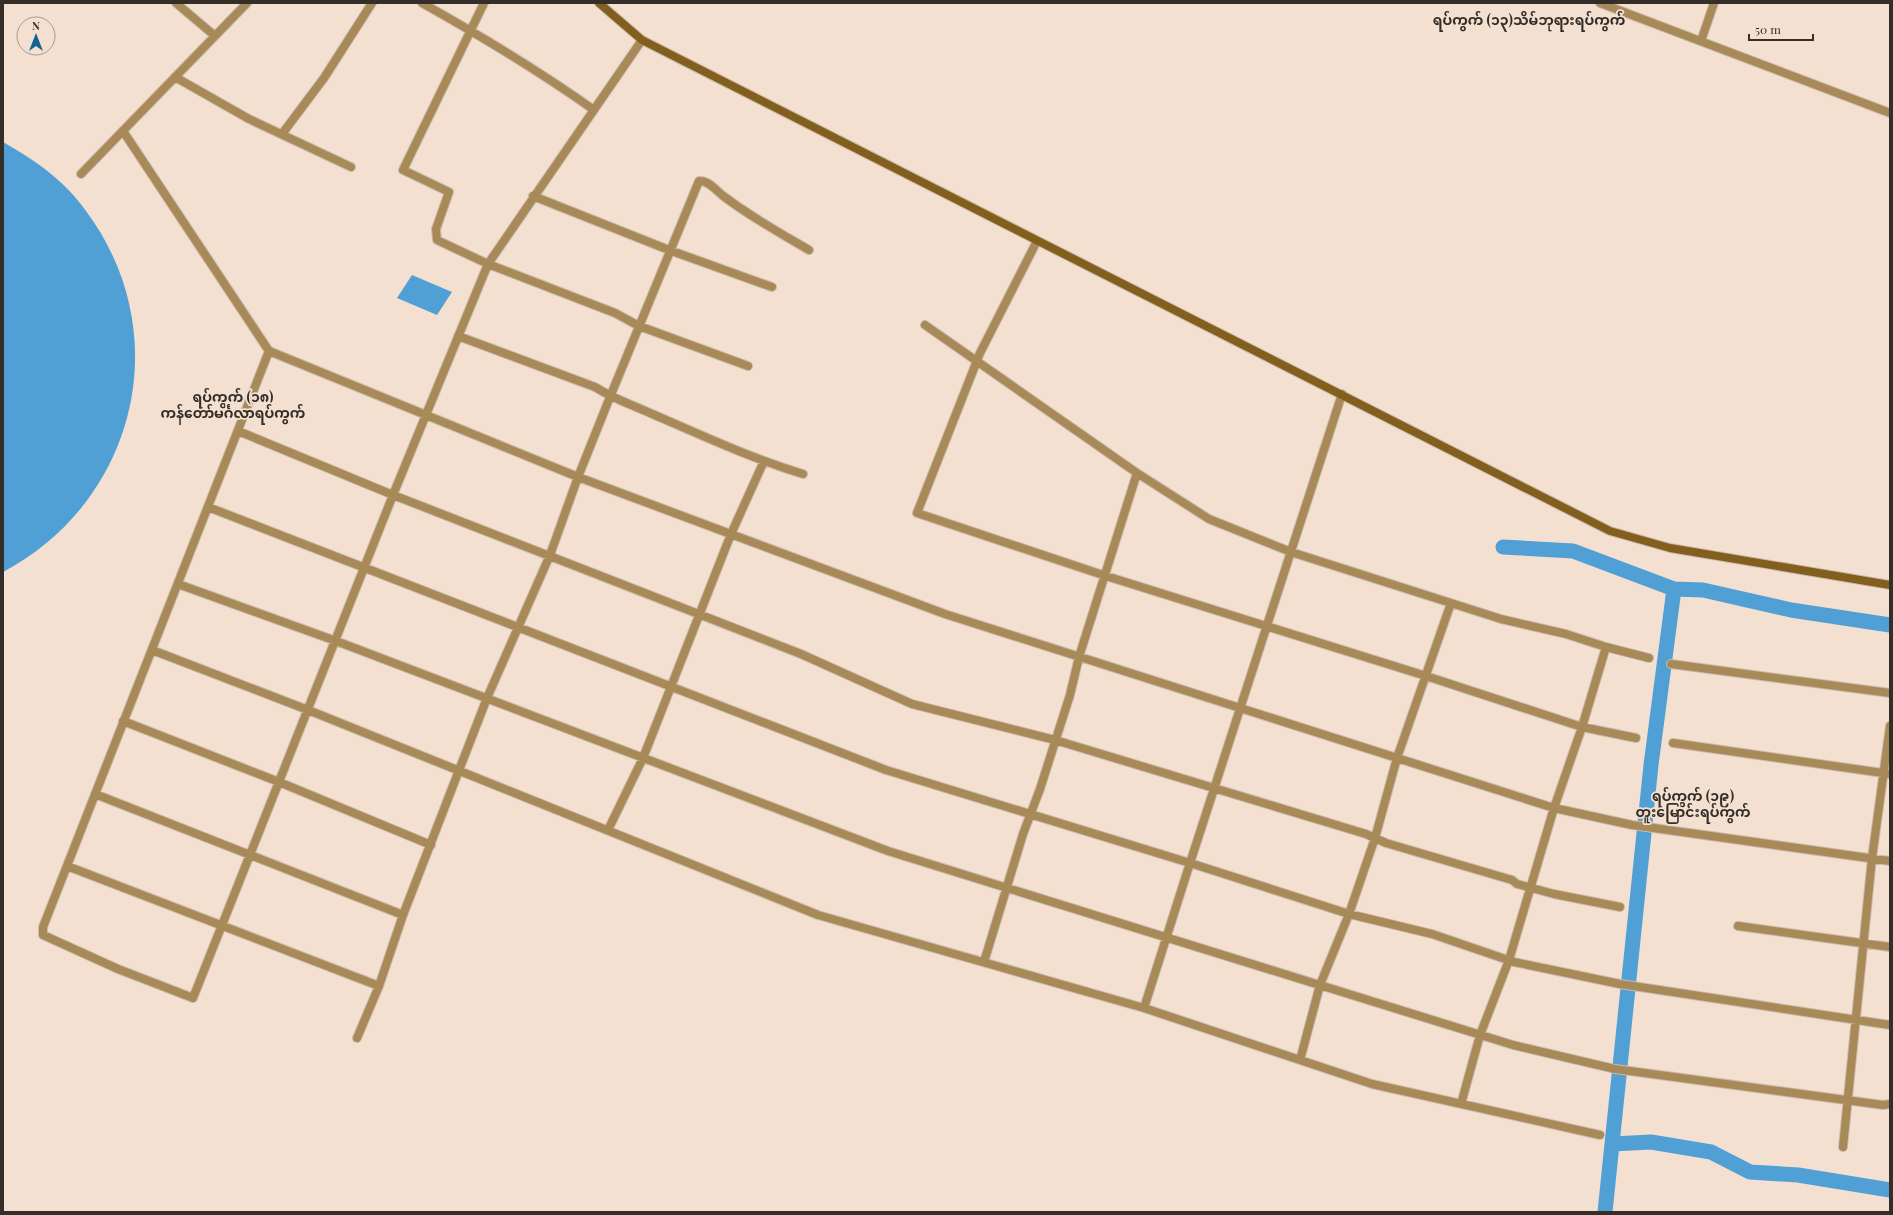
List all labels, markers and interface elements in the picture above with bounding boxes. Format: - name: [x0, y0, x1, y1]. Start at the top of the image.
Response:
- district label: ရပ်ကွက် (၁၃)သိမ်ဘုရားရပ်ကွက်: [1433, 10, 1625, 32]
- north arrow: [16, 16, 56, 56]
- scale bar: [1749, 16, 1813, 42]
- text: N: [32, 18, 40, 33]
- text: 50 m: [1755, 21, 1781, 37]
- district label: ရပ်ကွက် (၁၈) ကန်တော်မင်္ဂလာရပ်ကွက်: [161, 387, 305, 425]
- district label: ရပ်ကွက် (၁၉) တူးမြောင်းရပ်ကွက်: [1635, 786, 1751, 824]

